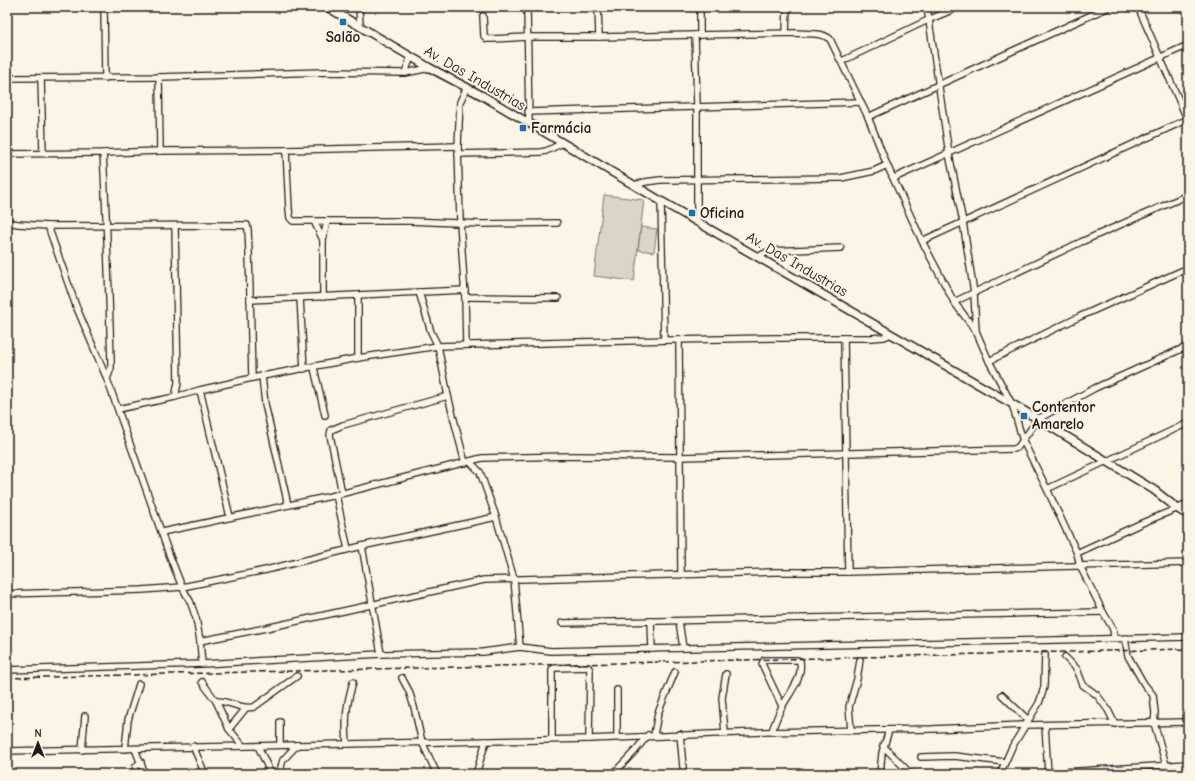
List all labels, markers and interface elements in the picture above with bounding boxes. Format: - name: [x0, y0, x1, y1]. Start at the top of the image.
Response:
- marker: Salão: [338, 17, 348, 27]
- place label: Salão: [326, 28, 361, 46]
- street label: Av. Das Industrias: [421, 42, 529, 114]
- place label: Farmácia: [531, 119, 591, 137]
- marker: Farmácia: [518, 123, 528, 133]
- place label: Oficina: [700, 204, 745, 222]
- marker: Oficina: [687, 208, 697, 218]
- street label: Av. Das Industrias: [743, 228, 851, 300]
- place label: Contentor Amarelo: [1032, 398, 1095, 433]
- marker: Contentor Amarelo: [1019, 411, 1029, 421]
- north arrow: [18, 723, 58, 763]
- text: N: [34, 727, 42, 740]

